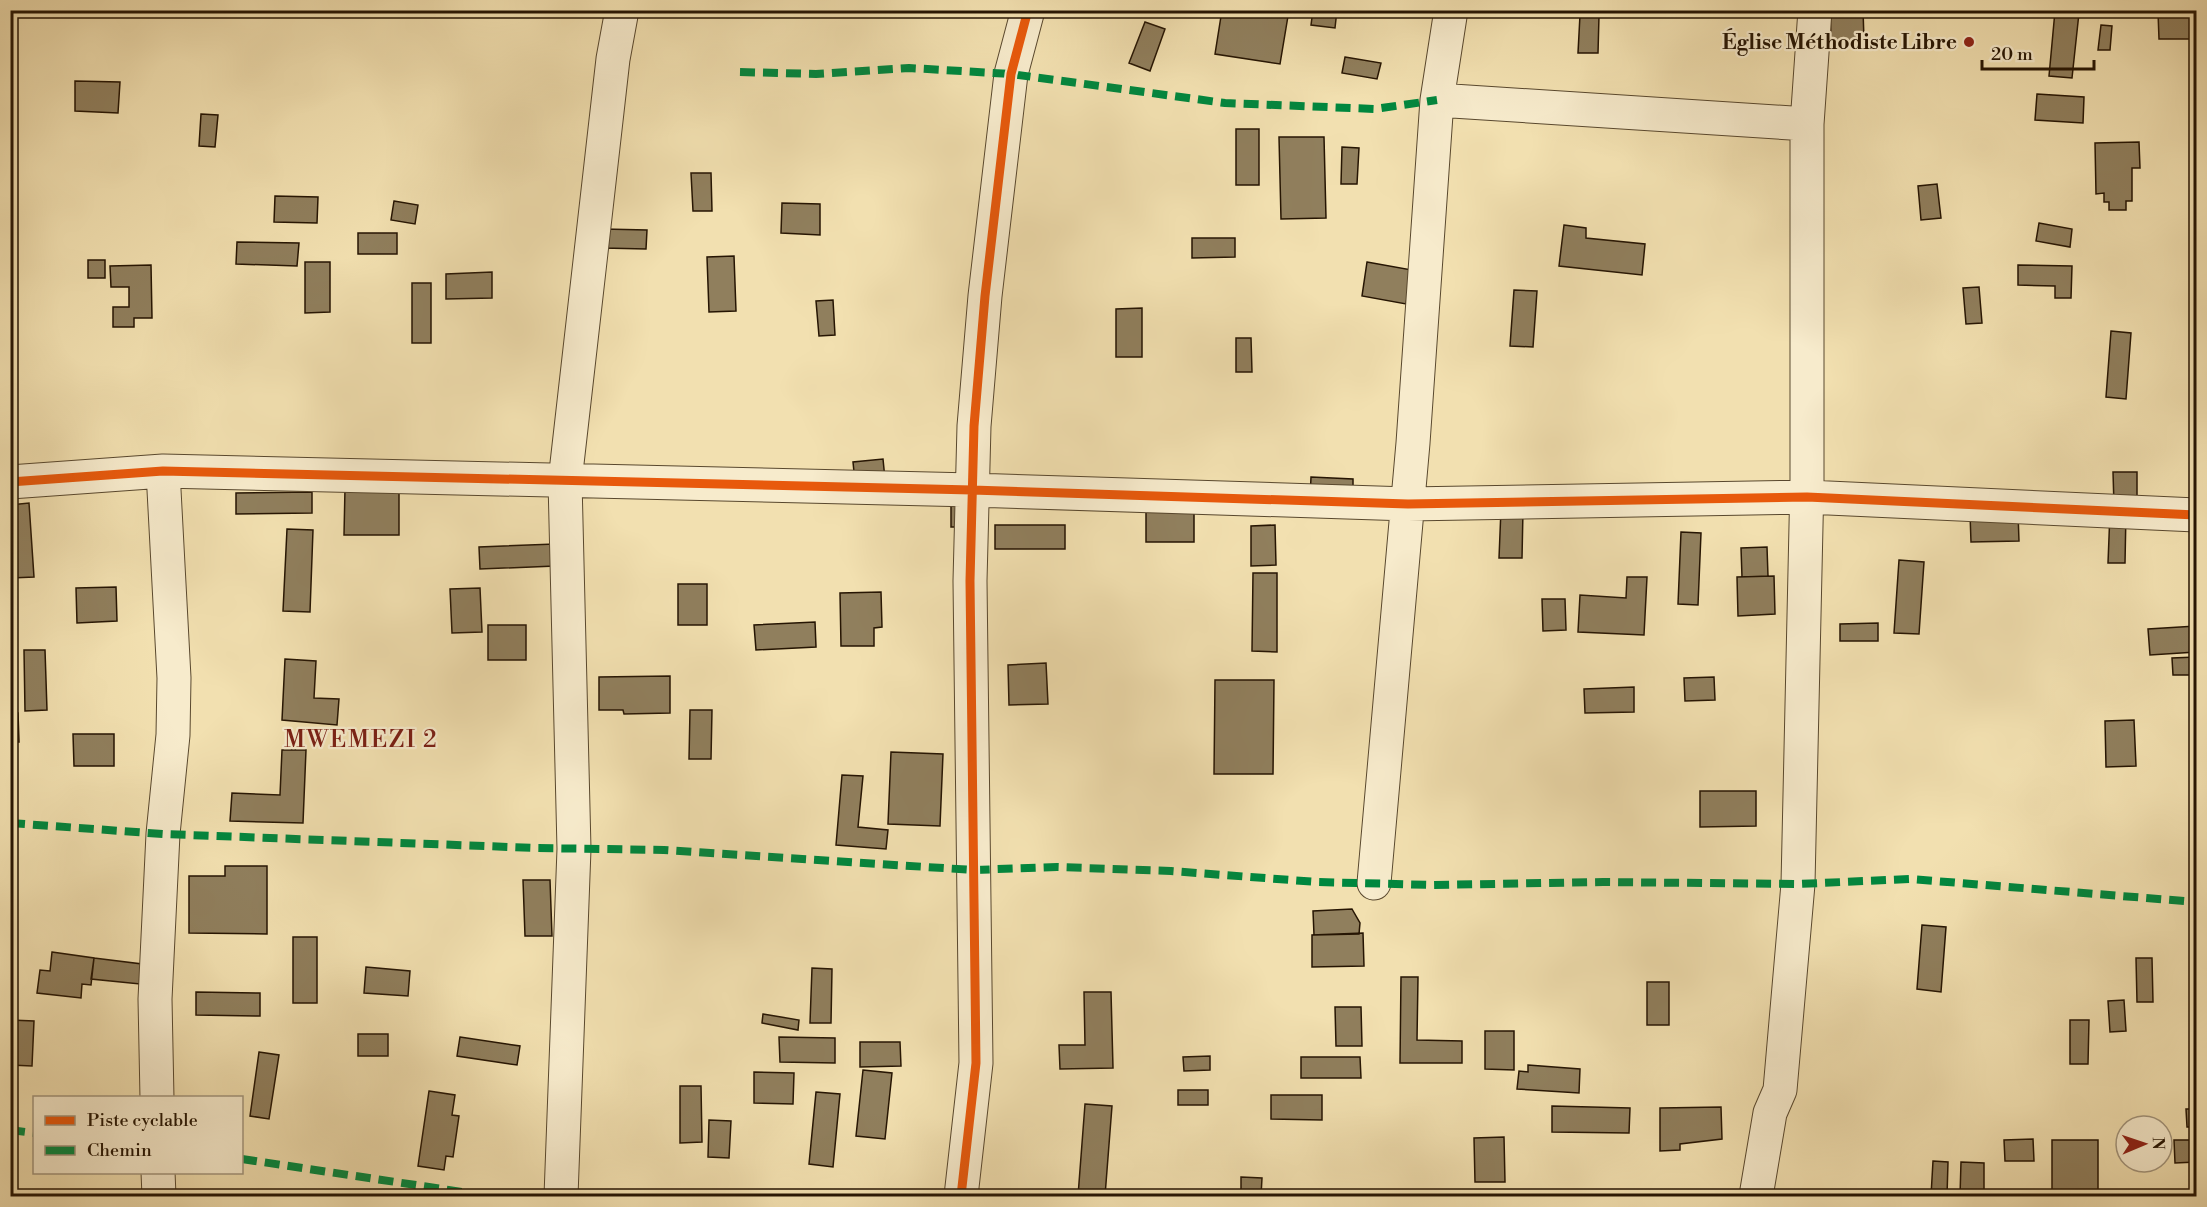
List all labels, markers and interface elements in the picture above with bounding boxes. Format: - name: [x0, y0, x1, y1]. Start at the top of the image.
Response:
- place label: Église Méthodiste Libre: [1722, 28, 1957, 56]
- scale bar: [1982, 33, 2094, 71]
- marker: Église Méthodiste Libre: [1962, 35, 1976, 49]
- text: 20 m: [1991, 43, 2033, 66]
- district label: MWEMEZI 2: [284, 725, 438, 755]
- legend: [33, 1096, 243, 1174]
- text: Piste cyclable: [87, 1109, 198, 1132]
- north arrow: [2114, 1114, 2174, 1174]
- text: N: [2148, 1137, 2168, 1151]
- text: Chemin: [87, 1139, 152, 1162]

